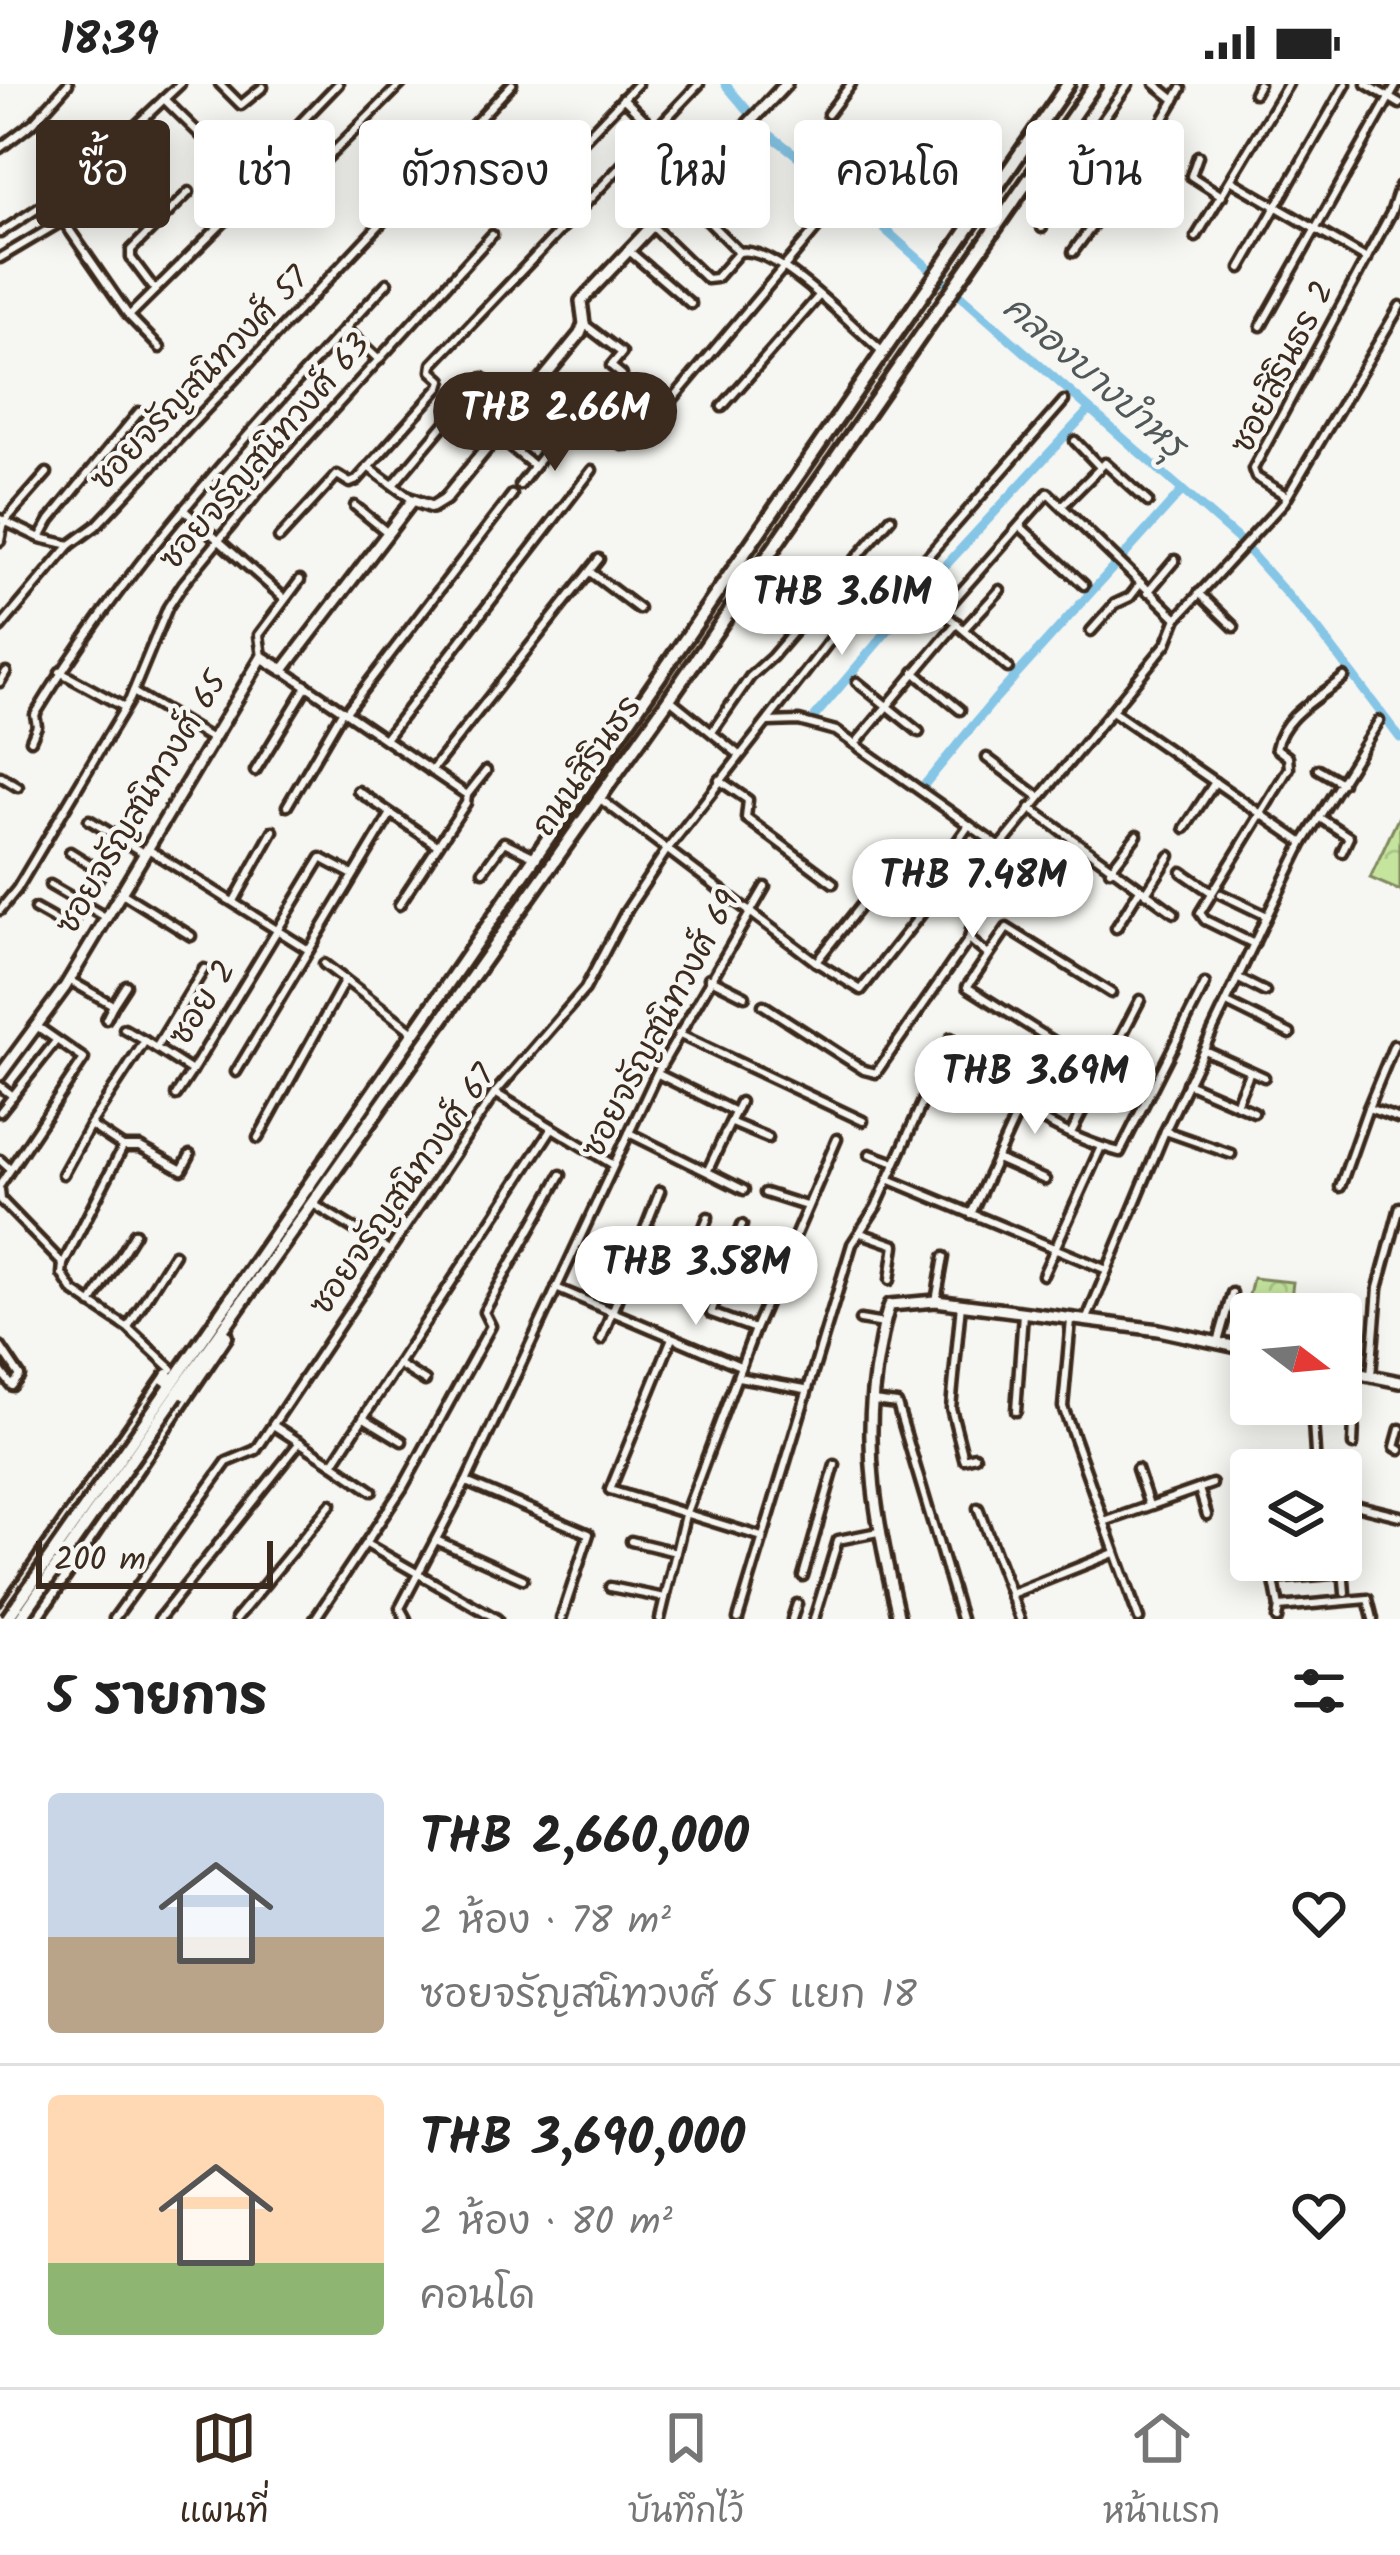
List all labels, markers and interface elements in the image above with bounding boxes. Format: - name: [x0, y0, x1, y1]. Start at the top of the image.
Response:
- text: 18:39: [60, 6, 159, 78]
- chip: ซื้อ: [36, 120, 170, 228]
- chip: เช่า: [194, 120, 335, 228]
- chip: ตัวกรอง: [359, 120, 591, 228]
- chip: ใหม่: [615, 120, 770, 228]
- chip: คอนโด: [794, 120, 1002, 228]
- chip: บ้าน: [1026, 120, 1184, 228]
- street label: ซอยจรัญสนิทวงศ์ 57: [79, 254, 324, 505]
- street label: ซอยสิรินธร 2: [1218, 272, 1350, 464]
- water label: คลองบางบำหรุ: [989, 282, 1200, 476]
- street label: ซอยจรัญสนิทวงศ์ 63: [147, 322, 385, 584]
- pin: THB 2.66M: [418, 372, 692, 474]
- text: THB 2.66M: [460, 380, 650, 442]
- pin: THB 3.61M: [705, 556, 979, 658]
- text: THB 3.61M: [753, 564, 931, 626]
- street label: ซอยจรัญสนิทวงศ์ 65: [43, 660, 244, 946]
- street label: ถนนสิรินธร: [520, 685, 656, 849]
- pin: THB 7.48M: [836, 839, 1110, 941]
- text: THB 7.48M: [879, 847, 1067, 909]
- street label: ซอยจรัญสนิทวงศ์ 69: [569, 881, 755, 1169]
- street label: ซอย 2: [156, 950, 252, 1058]
- pin: THB 3.69M: [898, 1035, 1172, 1137]
- text: THB 3.69M: [942, 1043, 1128, 1105]
- street label: ซอยจรัญสนิทวงศ์ 67: [297, 1053, 512, 1328]
- pin: THB 3.58M: [559, 1226, 833, 1328]
- text: THB 3.58M: [602, 1234, 790, 1296]
- north arrow: [1230, 1293, 1362, 1425]
- map controls: [1230, 1293, 1362, 1581]
- button: layers: [1230, 1449, 1362, 1581]
- scale bar: [36, 1535, 273, 1588]
- text: 200 m: [54, 1535, 146, 1588]
- icon: filters: [1286, 1658, 1352, 1724]
- text: 5 รายการ: [48, 1659, 268, 1740]
- text: THB 2,660,000: [420, 1799, 749, 1880]
- icon: home: [144, 1841, 288, 1985]
- icon: heart: [1286, 1880, 1352, 1946]
- text: 2 ห้อง · 78 m²: [420, 1892, 671, 1954]
- text: ซอยจรัญสนิทวงศ์ 65 แยก 18: [420, 1966, 917, 2028]
- text: THB 3,690,000: [420, 2100, 745, 2181]
- icon: home: [144, 2143, 288, 2287]
- icon: heart: [1286, 2182, 1352, 2248]
- text: 2 ห้อง · 80 m²: [420, 2193, 673, 2255]
- text: คอนโด: [420, 2267, 535, 2329]
- tab: แผนที่: [180, 2405, 269, 2540]
- tab: บันทึกไว้: [628, 2405, 744, 2540]
- tab: หน้าแรก: [1103, 2405, 1220, 2540]

